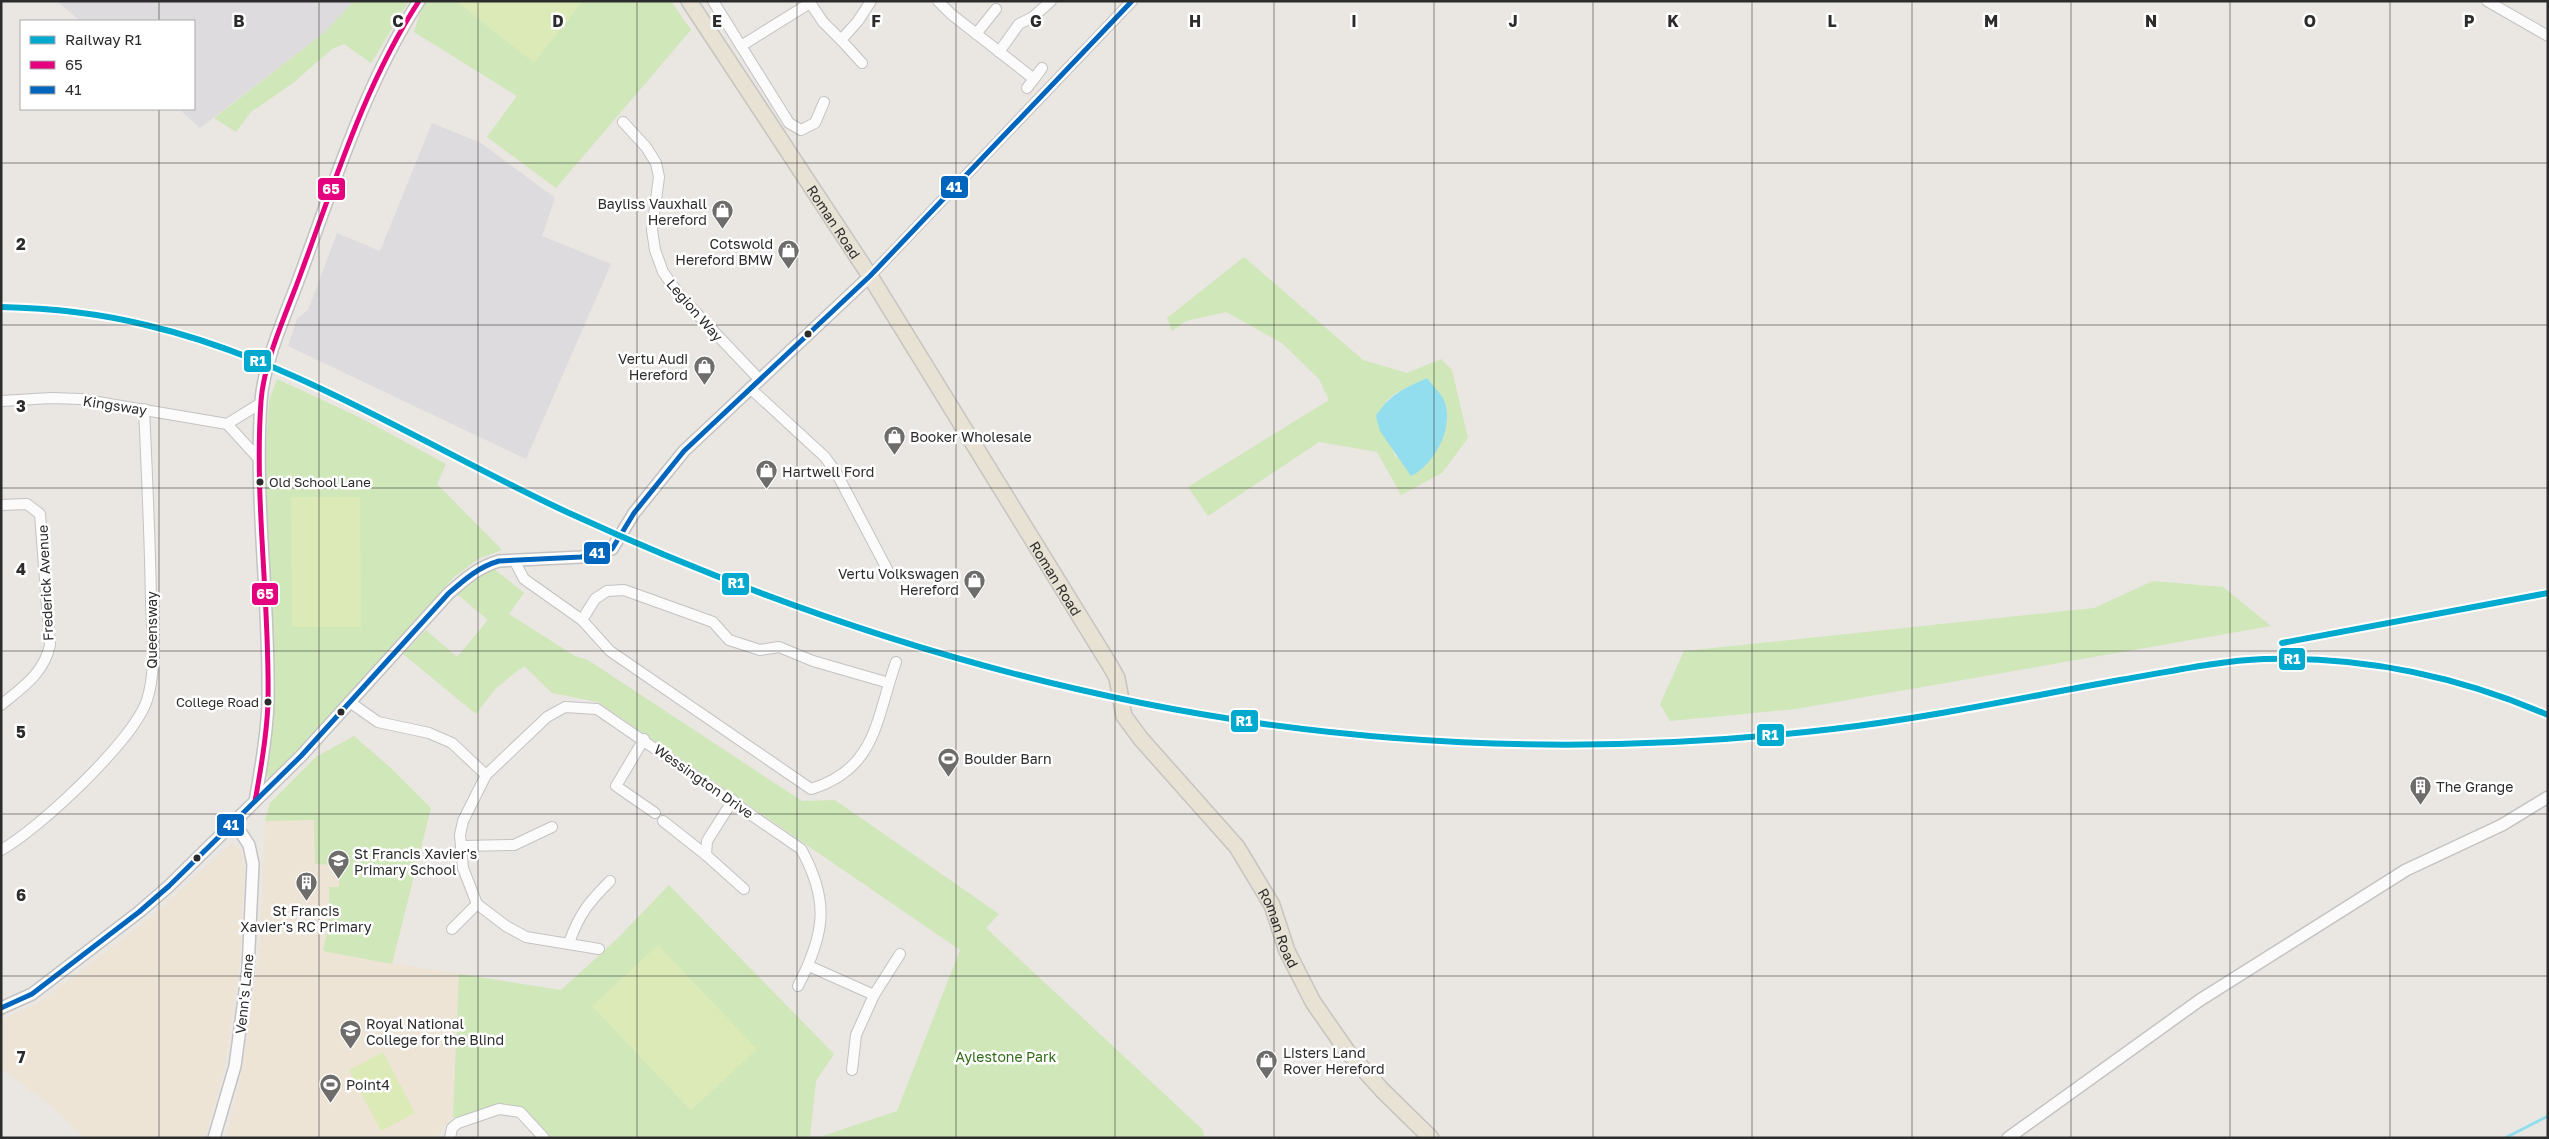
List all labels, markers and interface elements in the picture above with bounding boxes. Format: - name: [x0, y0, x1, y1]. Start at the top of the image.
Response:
- text: B: [233, 11, 245, 31]
- text: C: [392, 11, 404, 31]
- text: D: [552, 11, 564, 31]
- text: E: [712, 11, 722, 31]
- text: F: [871, 11, 881, 31]
- text: G: [1030, 11, 1042, 31]
- text: H: [1189, 11, 1201, 31]
- text: I: [1351, 11, 1357, 31]
- text: J: [1508, 11, 1518, 31]
- text: K: [1667, 11, 1679, 31]
- text: L: [1827, 11, 1837, 31]
- text: M: [1984, 11, 1998, 31]
- text: N: [2145, 11, 2157, 31]
- text: O: [2304, 11, 2316, 31]
- text: P: [2464, 11, 2475, 31]
- legend: [20, 20, 195, 110]
- text: Railway R1: [65, 30, 142, 48]
- text: 65: [65, 55, 83, 73]
- text: 41: [65, 80, 81, 98]
- line badge: 41: [940, 175, 969, 199]
- line badge: 65: [317, 177, 346, 201]
- text: 41: [946, 178, 962, 195]
- text: 65: [322, 180, 340, 197]
- street label: Roman Road: [804, 182, 864, 262]
- place label: Bayliss Vauxhall Hereford: [597, 195, 707, 228]
- shop icon: Bayliss Vauxhall Hereford: [711, 199, 735, 230]
- text: 2: [16, 234, 26, 254]
- place label: Cotswold Hereford BMW: [675, 235, 774, 268]
- shop icon: Cotswold Hereford BMW: [777, 239, 801, 270]
- street label: Legion Way: [663, 275, 727, 345]
- unlabelled marker: [803, 329, 813, 339]
- line badge: R1: [243, 349, 272, 373]
- place label: Vertu Audi Hereford: [618, 350, 688, 383]
- text: R1: [250, 352, 266, 369]
- shop icon: Vertu Audi Hereford: [692, 354, 716, 385]
- street label: Kingsway: [82, 392, 148, 418]
- text: 3: [16, 396, 26, 416]
- shop icon: Booker Wholesale: [882, 424, 906, 455]
- place label: Booker Wholesale: [910, 428, 1032, 445]
- shop icon: Hartwell Ford: [754, 459, 778, 490]
- place label: Hartwell Ford: [782, 463, 874, 480]
- place label: Old School Lane: [269, 474, 371, 490]
- marker: Old School Lane: [255, 477, 265, 487]
- street label: Frederick Avenue: [33, 525, 57, 641]
- street label: Roman Road: [1027, 538, 1086, 618]
- line badge: 41: [583, 541, 611, 565]
- text: 41: [589, 544, 605, 561]
- text: 4: [16, 559, 26, 579]
- place label: Vertu Volkswagen Hereford: [838, 565, 959, 598]
- shop icon: Vertu Volkswagen Hereford: [963, 569, 987, 600]
- line badge: R1: [721, 572, 750, 596]
- text: R1: [728, 574, 744, 591]
- line badge: 65: [251, 582, 279, 606]
- text: 65: [256, 585, 274, 602]
- street label: Queensway: [143, 591, 160, 669]
- line badge: R1: [2278, 647, 2306, 671]
- text: R1: [2284, 650, 2300, 667]
- place label: College Road: [176, 694, 259, 710]
- marker: College Road: [263, 697, 273, 707]
- unlabelled marker: [336, 707, 346, 717]
- line badge: R1: [1230, 709, 1259, 733]
- text: R1: [1236, 712, 1252, 729]
- text: 5: [16, 722, 26, 742]
- line badge: R1: [1756, 723, 1785, 747]
- text: R1: [1762, 726, 1778, 743]
- street label: Wessington Drive: [651, 740, 757, 822]
- sports icon: Boulder Barn: [936, 746, 960, 777]
- place label: Boulder Barn: [964, 750, 1052, 767]
- building icon: The Grange: [2408, 774, 2432, 805]
- place label: The Grange: [2436, 778, 2513, 795]
- line badge: 41: [216, 813, 245, 837]
- text: 41: [223, 816, 239, 833]
- place label: St Francis Xavier's Primary School: [354, 845, 477, 878]
- school or university icon: St Francis Xavier's Primary School: [326, 849, 350, 880]
- unlabelled marker: [192, 853, 202, 863]
- building icon: St Francis Xavier's RC Primary: [294, 870, 318, 901]
- street label: Roman Road: [1255, 884, 1302, 970]
- text: 6: [16, 885, 26, 905]
- place label: St Francis Xavier's RC Primary: [240, 902, 372, 935]
- street label: Venn's Lane: [231, 953, 257, 1035]
- place label: Royal National College for the Blind: [366, 1015, 504, 1048]
- school or university icon: Royal National College for the Blind: [338, 1019, 362, 1050]
- place label: Listers Land Rover Hereford: [1283, 1044, 1385, 1077]
- text: 7: [17, 1047, 26, 1067]
- park label: Aylestone Park: [956, 1048, 1056, 1065]
- shop icon: Listers Land Rover Hereford: [1255, 1048, 1279, 1079]
- sports icon: Point4: [318, 1072, 342, 1103]
- place label: Point4: [346, 1076, 390, 1093]

